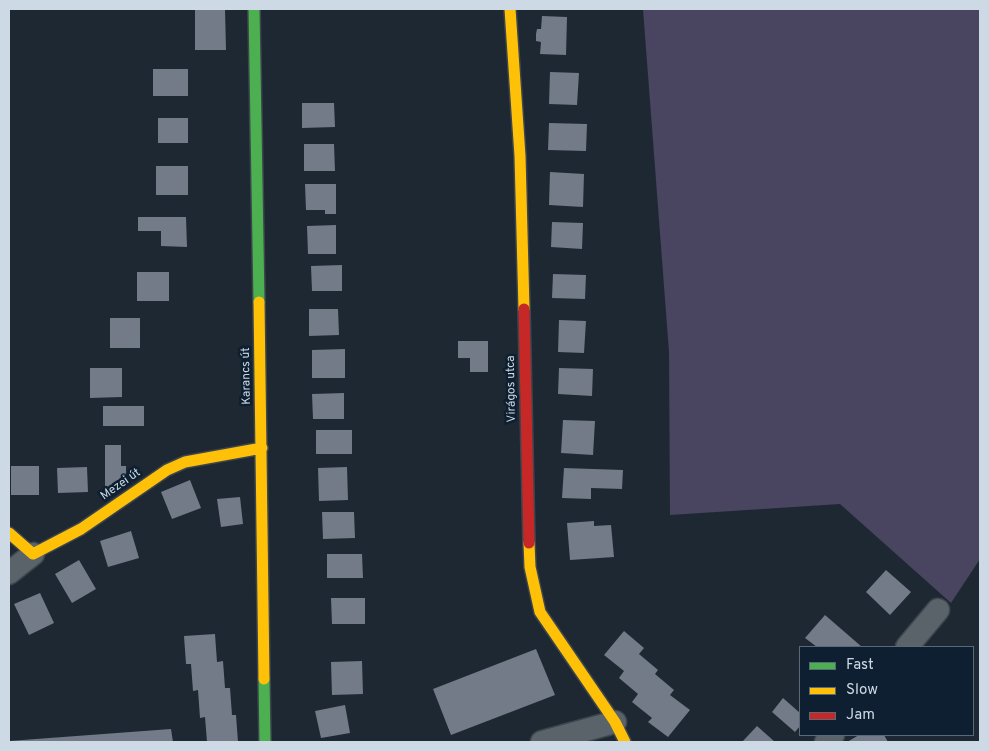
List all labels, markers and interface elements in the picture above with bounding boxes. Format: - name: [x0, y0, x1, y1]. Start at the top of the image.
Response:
- street label: Karancs út: [239, 347, 255, 405]
- street label: Virágos utca: [504, 355, 520, 423]
- street label: Mezei út: [98, 466, 144, 504]
- legend: [799, 646, 974, 736]
- text: Fast: [846, 656, 874, 675]
- text: Slow: [846, 681, 878, 700]
- text: Jam: [846, 706, 875, 725]

